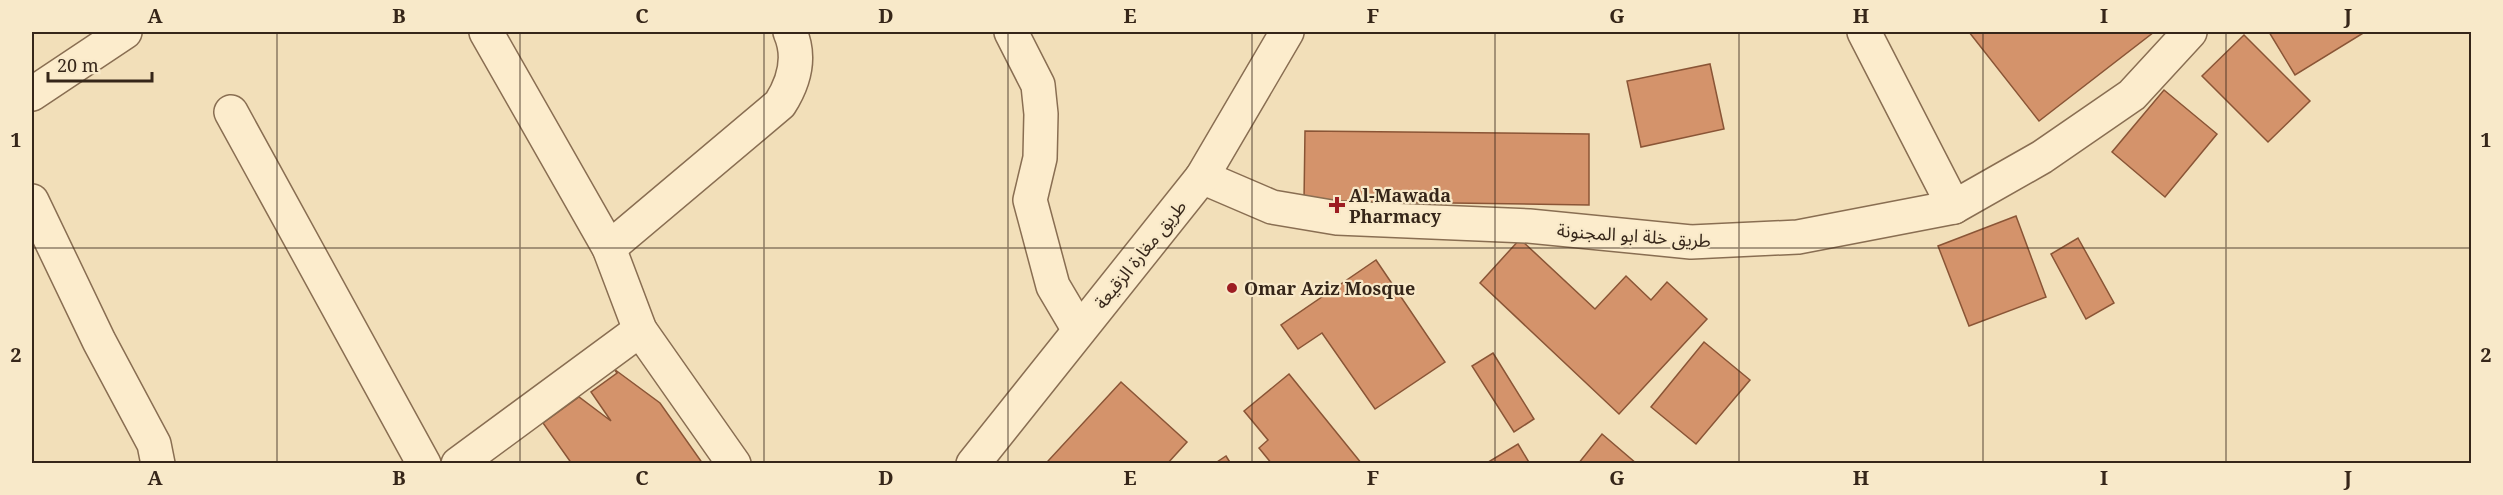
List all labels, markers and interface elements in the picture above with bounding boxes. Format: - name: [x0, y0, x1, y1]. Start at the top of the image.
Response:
- text: A: [147, 2, 163, 29]
- text: B: [392, 2, 406, 29]
- text: C: [635, 2, 649, 29]
- text: D: [878, 2, 894, 29]
- text: E: [1123, 2, 1137, 29]
- text: F: [1367, 2, 1379, 29]
- text: G: [1609, 2, 1625, 29]
- text: H: [1853, 2, 1869, 29]
- text: I: [2100, 2, 2108, 29]
- text: J: [2343, 2, 2352, 29]
- scale bar: [48, 45, 152, 83]
- text: 20 m: [57, 53, 99, 77]
- text: 1: [10, 126, 22, 153]
- text: 1: [2480, 126, 2492, 153]
- place label: Al-Mawada Pharmacy: [1349, 183, 1451, 228]
- street label: طريق مغارة الزقيعة: [1089, 194, 1191, 314]
- marker: Al-Mawada Pharmacy: [1330, 198, 1344, 212]
- street label: طريق خلة ابو المجنونة: [1556, 218, 1712, 252]
- place label: Omar Aziz Mosque: [1244, 276, 1415, 300]
- marker: Omar Aziz Mosque: [1225, 281, 1239, 295]
- text: 2: [10, 341, 22, 368]
- text: 2: [2480, 341, 2492, 368]
- text: A: [147, 464, 163, 491]
- text: B: [392, 464, 406, 491]
- text: C: [635, 464, 649, 491]
- text: D: [878, 464, 894, 491]
- text: E: [1123, 464, 1137, 491]
- text: F: [1367, 464, 1379, 491]
- text: G: [1609, 464, 1625, 491]
- text: H: [1853, 464, 1869, 491]
- text: I: [2100, 464, 2108, 491]
- text: J: [2343, 464, 2352, 491]

